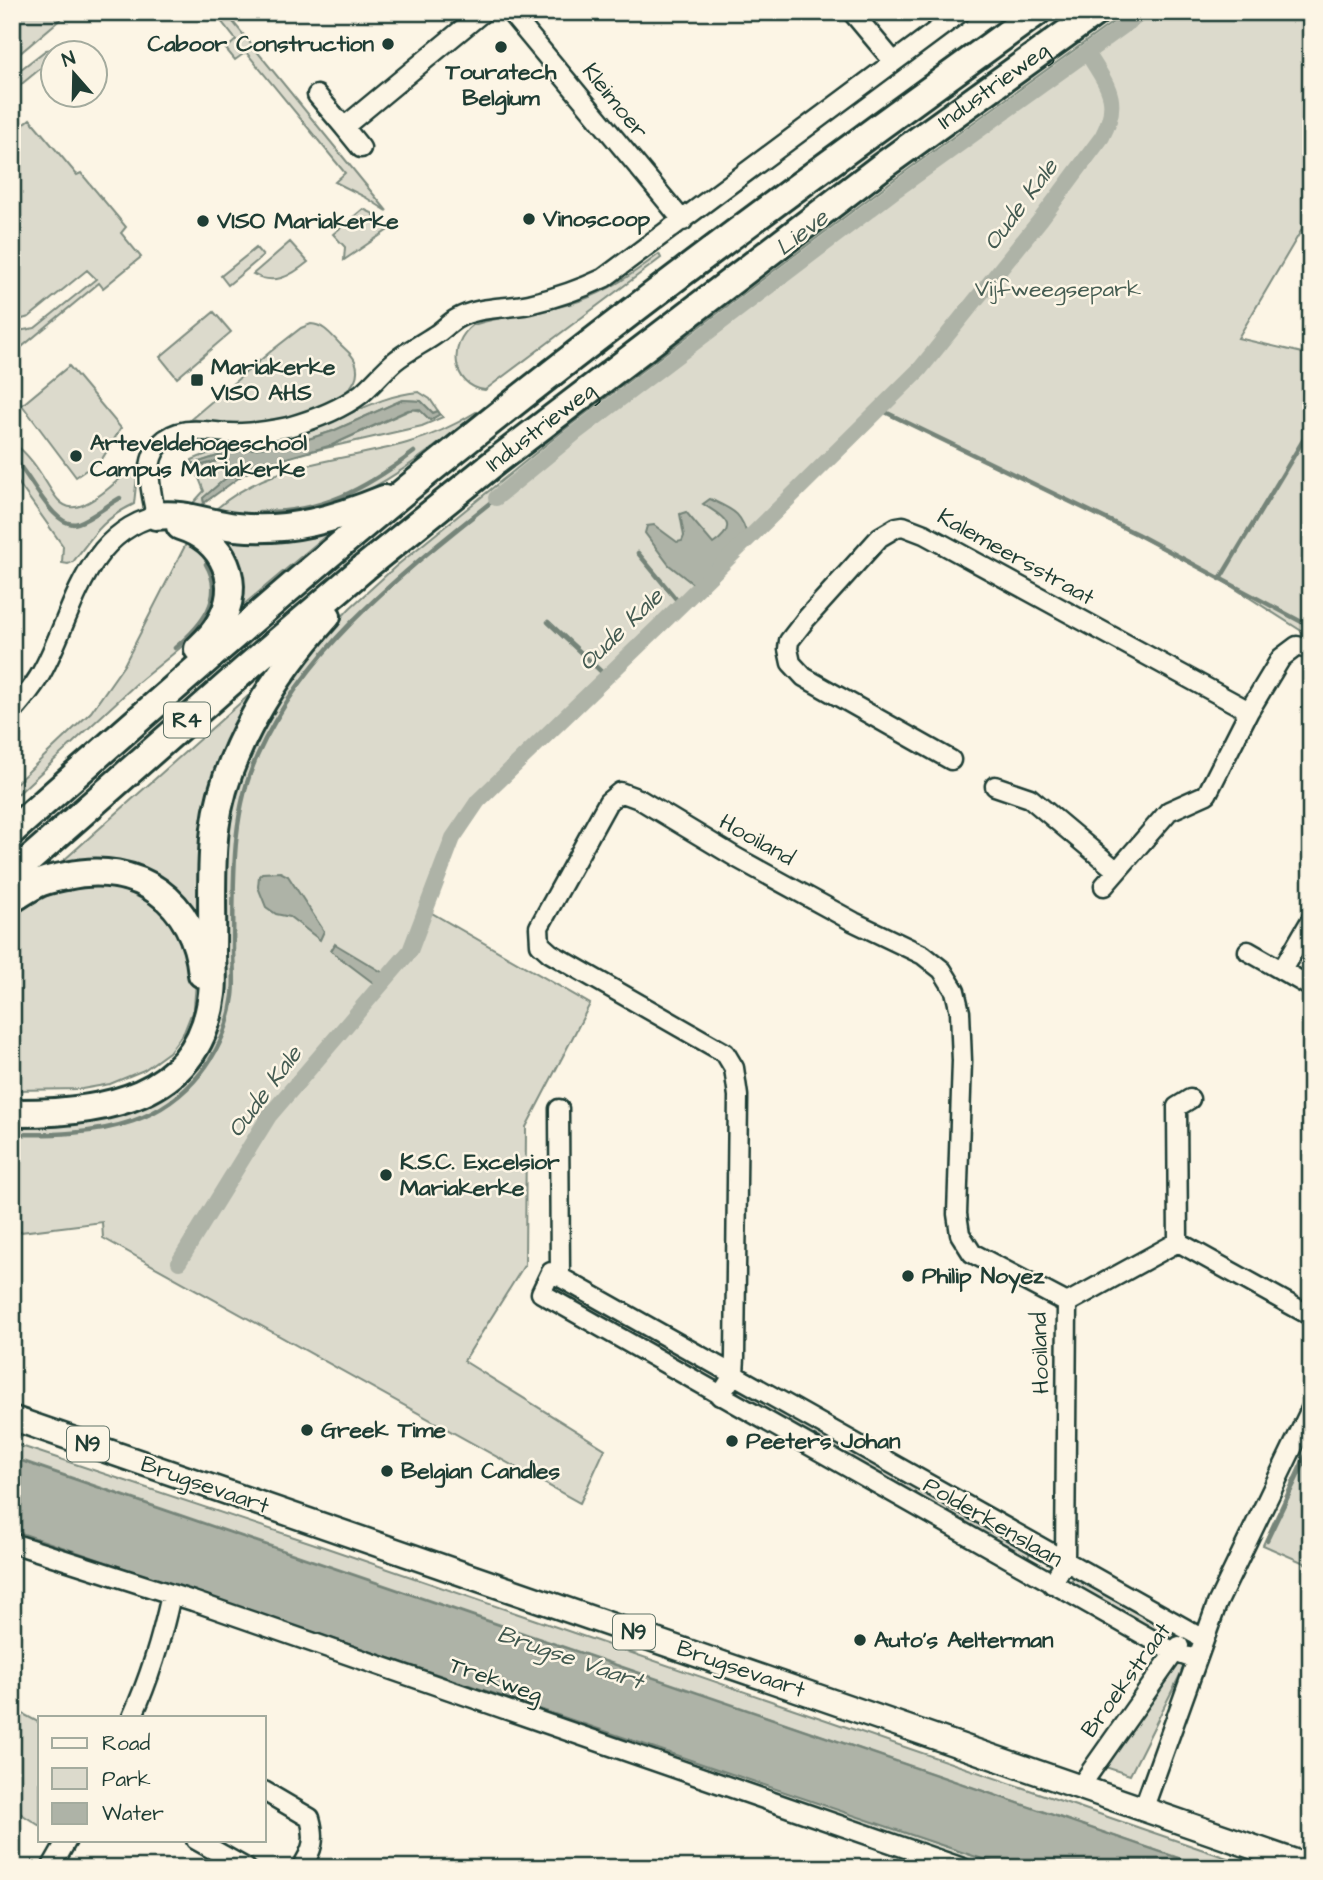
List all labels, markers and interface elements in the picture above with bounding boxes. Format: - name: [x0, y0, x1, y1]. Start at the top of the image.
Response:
- place label: Caboor Construction: [148, 28, 374, 60]
- street label: Industrieweg: [931, 35, 1057, 137]
- marker: Caboor Construction: [380, 36, 396, 52]
- north arrow: [38, 38, 108, 108]
- marker: Touratech Belgium: [493, 39, 509, 55]
- text: N: [58, 45, 79, 74]
- place label: Touratech Belgium: [444, 56, 557, 115]
- street label: Kleimoer: [574, 56, 656, 146]
- water label: Oude Kale: [975, 151, 1067, 258]
- water label: Lieve: [768, 201, 836, 264]
- place label: Vinoscoop: [542, 203, 650, 235]
- place label: VISO Mariakerke: [216, 205, 399, 237]
- marker: Vinoscoop: [521, 211, 537, 227]
- marker: VISO Mariakerke: [195, 213, 211, 229]
- park label: Vijfweegsepark: [975, 273, 1141, 306]
- place label: Mariakerke VISO AHS: [210, 351, 336, 409]
- marker: Mariakerke VISO AHS: [189, 372, 205, 388]
- street label: Industrieweg: [479, 375, 603, 480]
- place label: Arteveldehogeschool Campus Mariakerke: [90, 427, 307, 485]
- marker: Arteveldehogeschool Campus Mariakerke: [68, 448, 84, 464]
- street label: Kalemeersstraat: [932, 501, 1101, 614]
- water label: Oude Kale: [571, 580, 672, 679]
- road number: R4: [164, 702, 210, 738]
- street label: Hooiland: [713, 806, 801, 874]
- water label: Oude Kale: [219, 1038, 311, 1145]
- place label: K.S.C. Excelsior Mariakerke: [400, 1146, 560, 1204]
- marker: K.S.C. Excelsior Mariakerke: [378, 1167, 394, 1183]
- place label: Philip Noyez: [922, 1260, 1045, 1294]
- marker: Philip Noyez: [900, 1268, 916, 1284]
- street label: Hooiland: [1023, 1311, 1057, 1394]
- place label: Greek Time: [321, 1414, 447, 1446]
- marker: Greek Time: [299, 1422, 315, 1438]
- place label: Peeters Johan: [746, 1425, 901, 1457]
- road number: N9: [67, 1426, 109, 1462]
- marker: Peeters Johan: [724, 1433, 740, 1449]
- street label: Brugsevaart: [136, 1448, 274, 1523]
- place label: Belgian Candles: [401, 1455, 561, 1488]
- marker: Belgian Candles: [379, 1463, 395, 1479]
- street label: Polderkenslaan: [917, 1469, 1069, 1575]
- road number: N9: [613, 1614, 655, 1650]
- street label: Broekstraat: [1073, 1616, 1179, 1744]
- water label: Brugse Vaart: [492, 1617, 650, 1700]
- place label: Auto's Aelterman: [874, 1624, 1054, 1656]
- street label: Brugsevaart: [672, 1632, 810, 1707]
- marker: Auto's Aelterman: [852, 1632, 868, 1648]
- street label: Trekweg: [445, 1649, 547, 1712]
- legend: [38, 1716, 266, 1842]
- text: Road: [102, 1729, 150, 1758]
- text: Park: [102, 1765, 151, 1794]
- text: Water: [102, 1799, 164, 1828]

